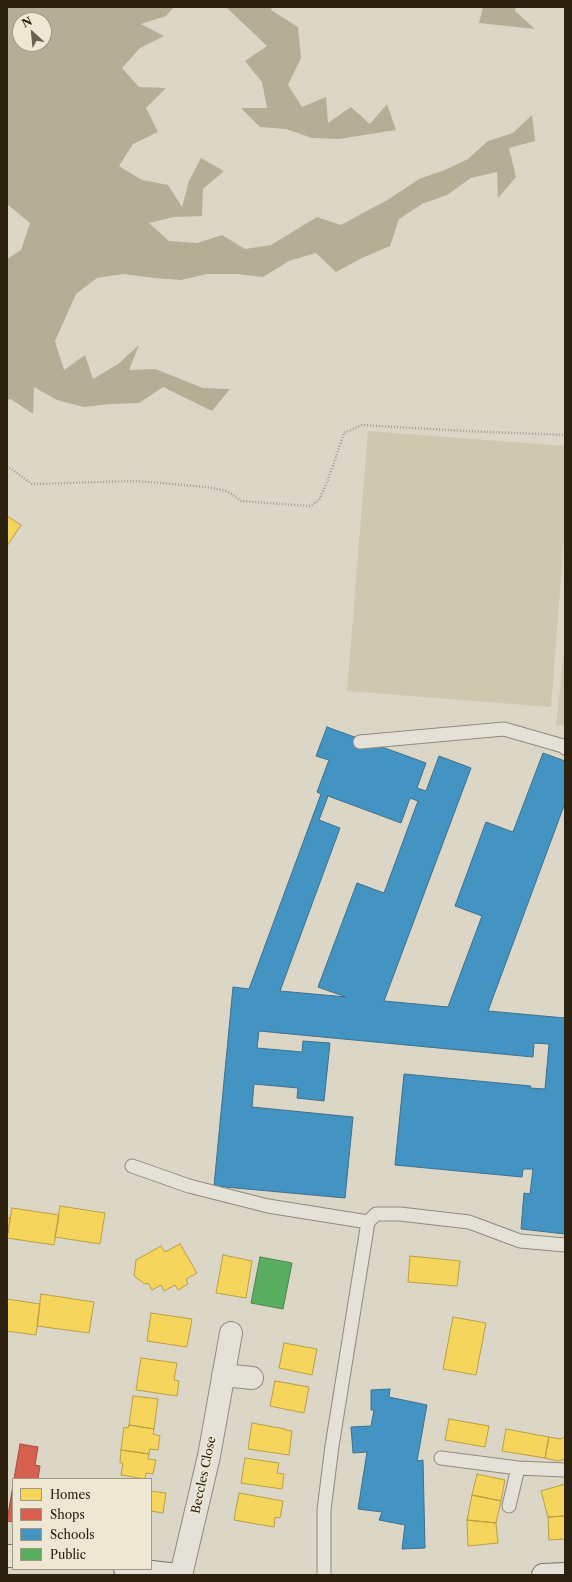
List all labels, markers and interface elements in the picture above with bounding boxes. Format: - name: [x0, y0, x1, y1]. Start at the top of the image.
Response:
- north arrow: [12, 12, 52, 52]
- text: N: [20, 14, 34, 31]
- street label: Beccles Close: [189, 1435, 219, 1515]
- legend: [12, 1478, 152, 1570]
- text: Homes: [50, 1487, 90, 1502]
- text: Shops: [50, 1507, 85, 1522]
- text: Schools: [50, 1527, 95, 1542]
- text: Public: [50, 1547, 86, 1562]

